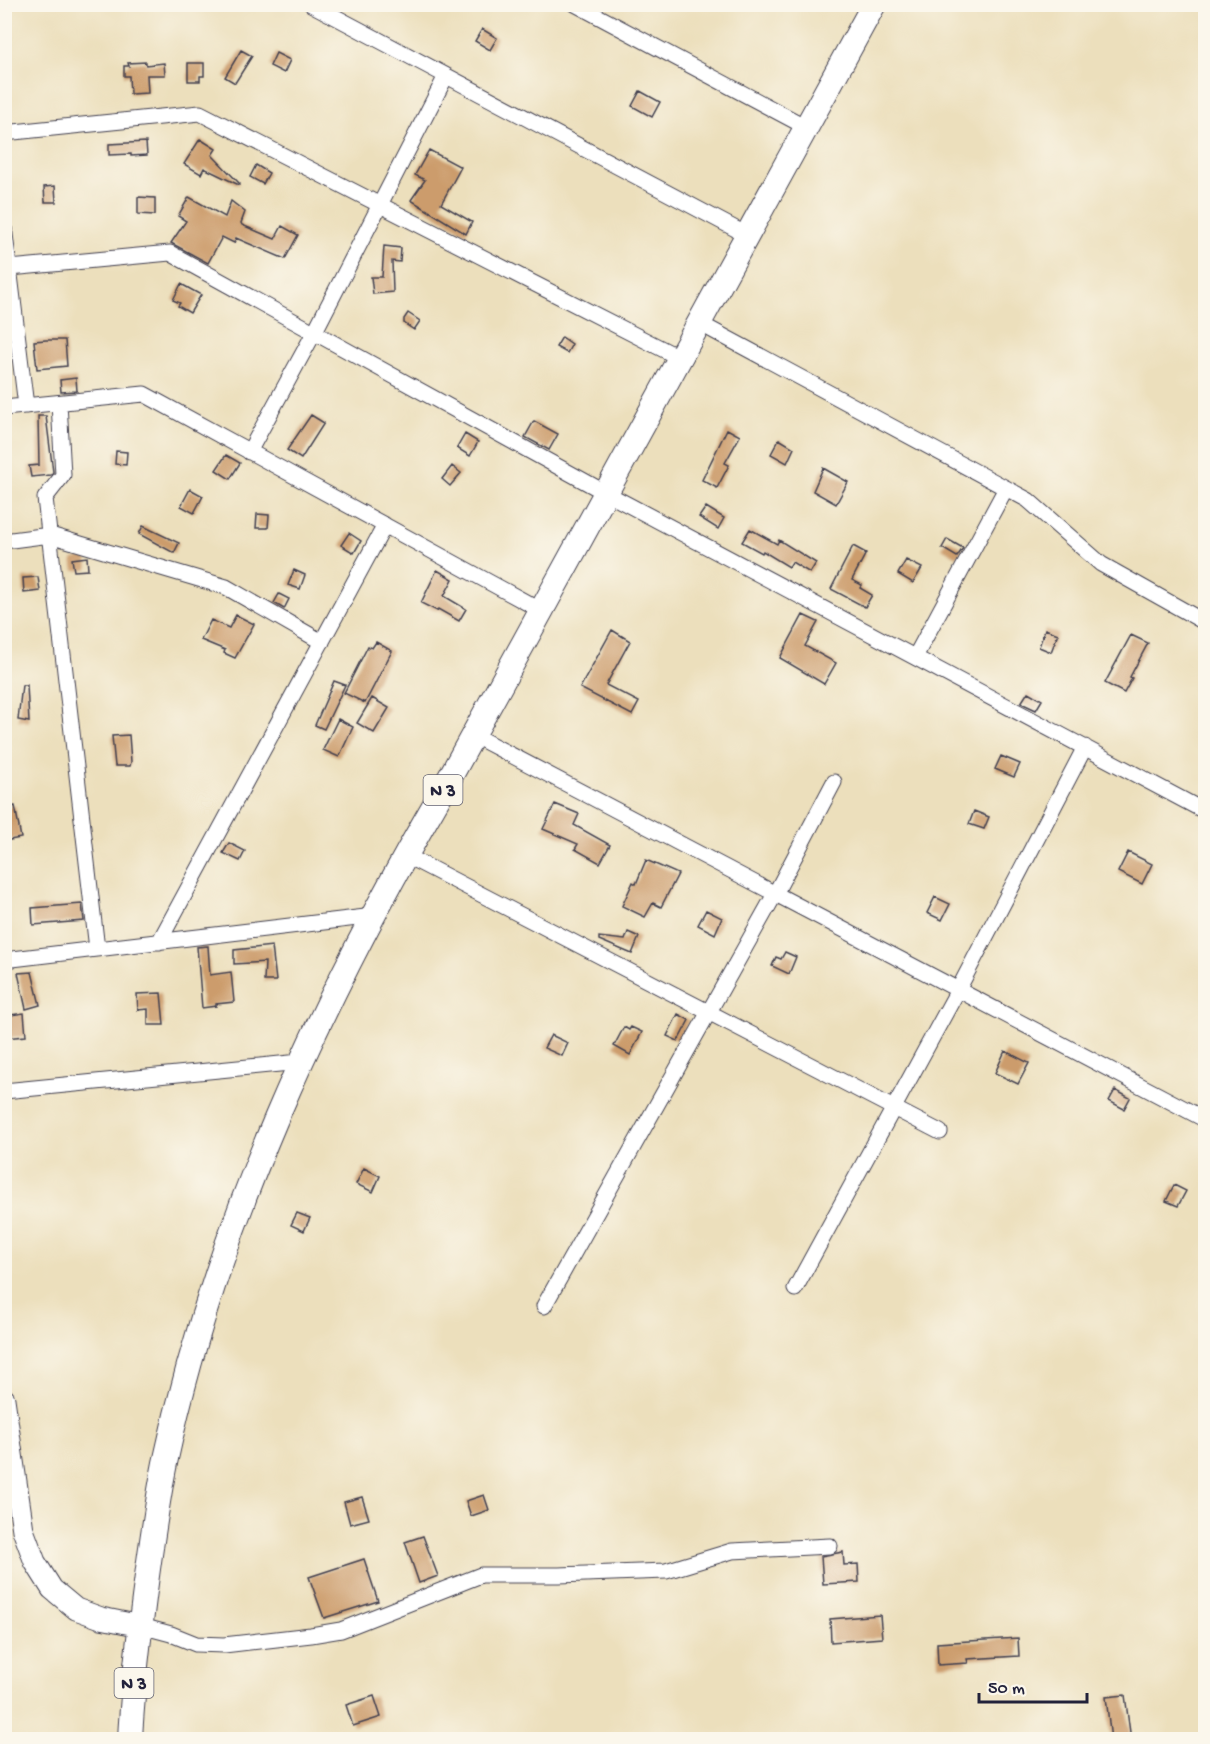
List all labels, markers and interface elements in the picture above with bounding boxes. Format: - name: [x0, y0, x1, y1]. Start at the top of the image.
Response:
- road number: N 3: [424, 775, 462, 805]
- scale bar: [979, 1666, 1087, 1704]
- road number: N 3: [114, 1668, 154, 1698]
- text: 50 m: [988, 1679, 1025, 1700]

